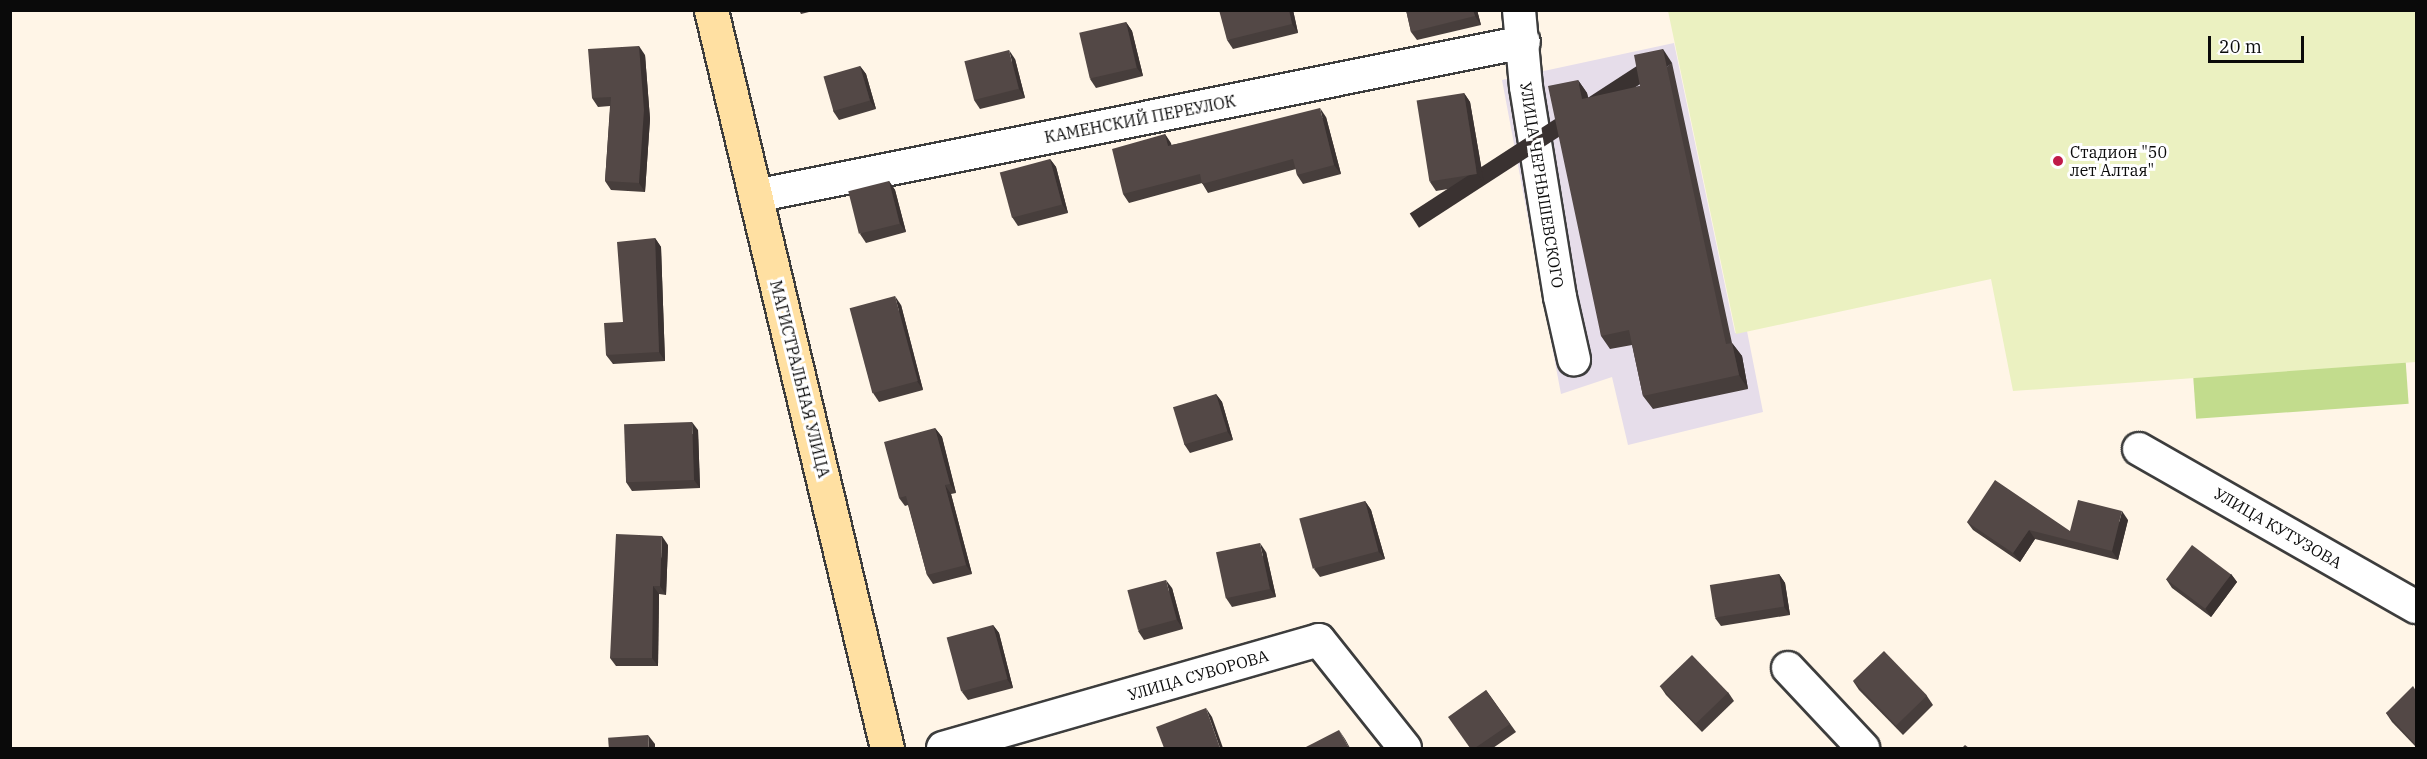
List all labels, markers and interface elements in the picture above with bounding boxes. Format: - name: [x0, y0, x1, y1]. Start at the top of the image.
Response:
- scale bar: [2211, 24, 2307, 62]
- text: 20 m: [2219, 35, 2262, 58]
- street label: УЛИЦА ЧЕРНЫШЕВСКОГО: [1516, 81, 1568, 289]
- street label: КАМЕНСКИЙ ПЕРЕУЛОК: [1043, 91, 1237, 147]
- place label: Стадион "50 лет Алтая": [2070, 142, 2167, 180]
- marker: Стадион "50 лет Алтая": [2051, 154, 2065, 168]
- street label: МАГИСТРАЛЬНАЯ УЛИЦА: [766, 278, 834, 480]
- street label: УЛИЦА КУТУЗОВА: [2211, 484, 2345, 572]
- street label: УЛИЦА СУВОРОВА: [1125, 646, 1271, 704]

